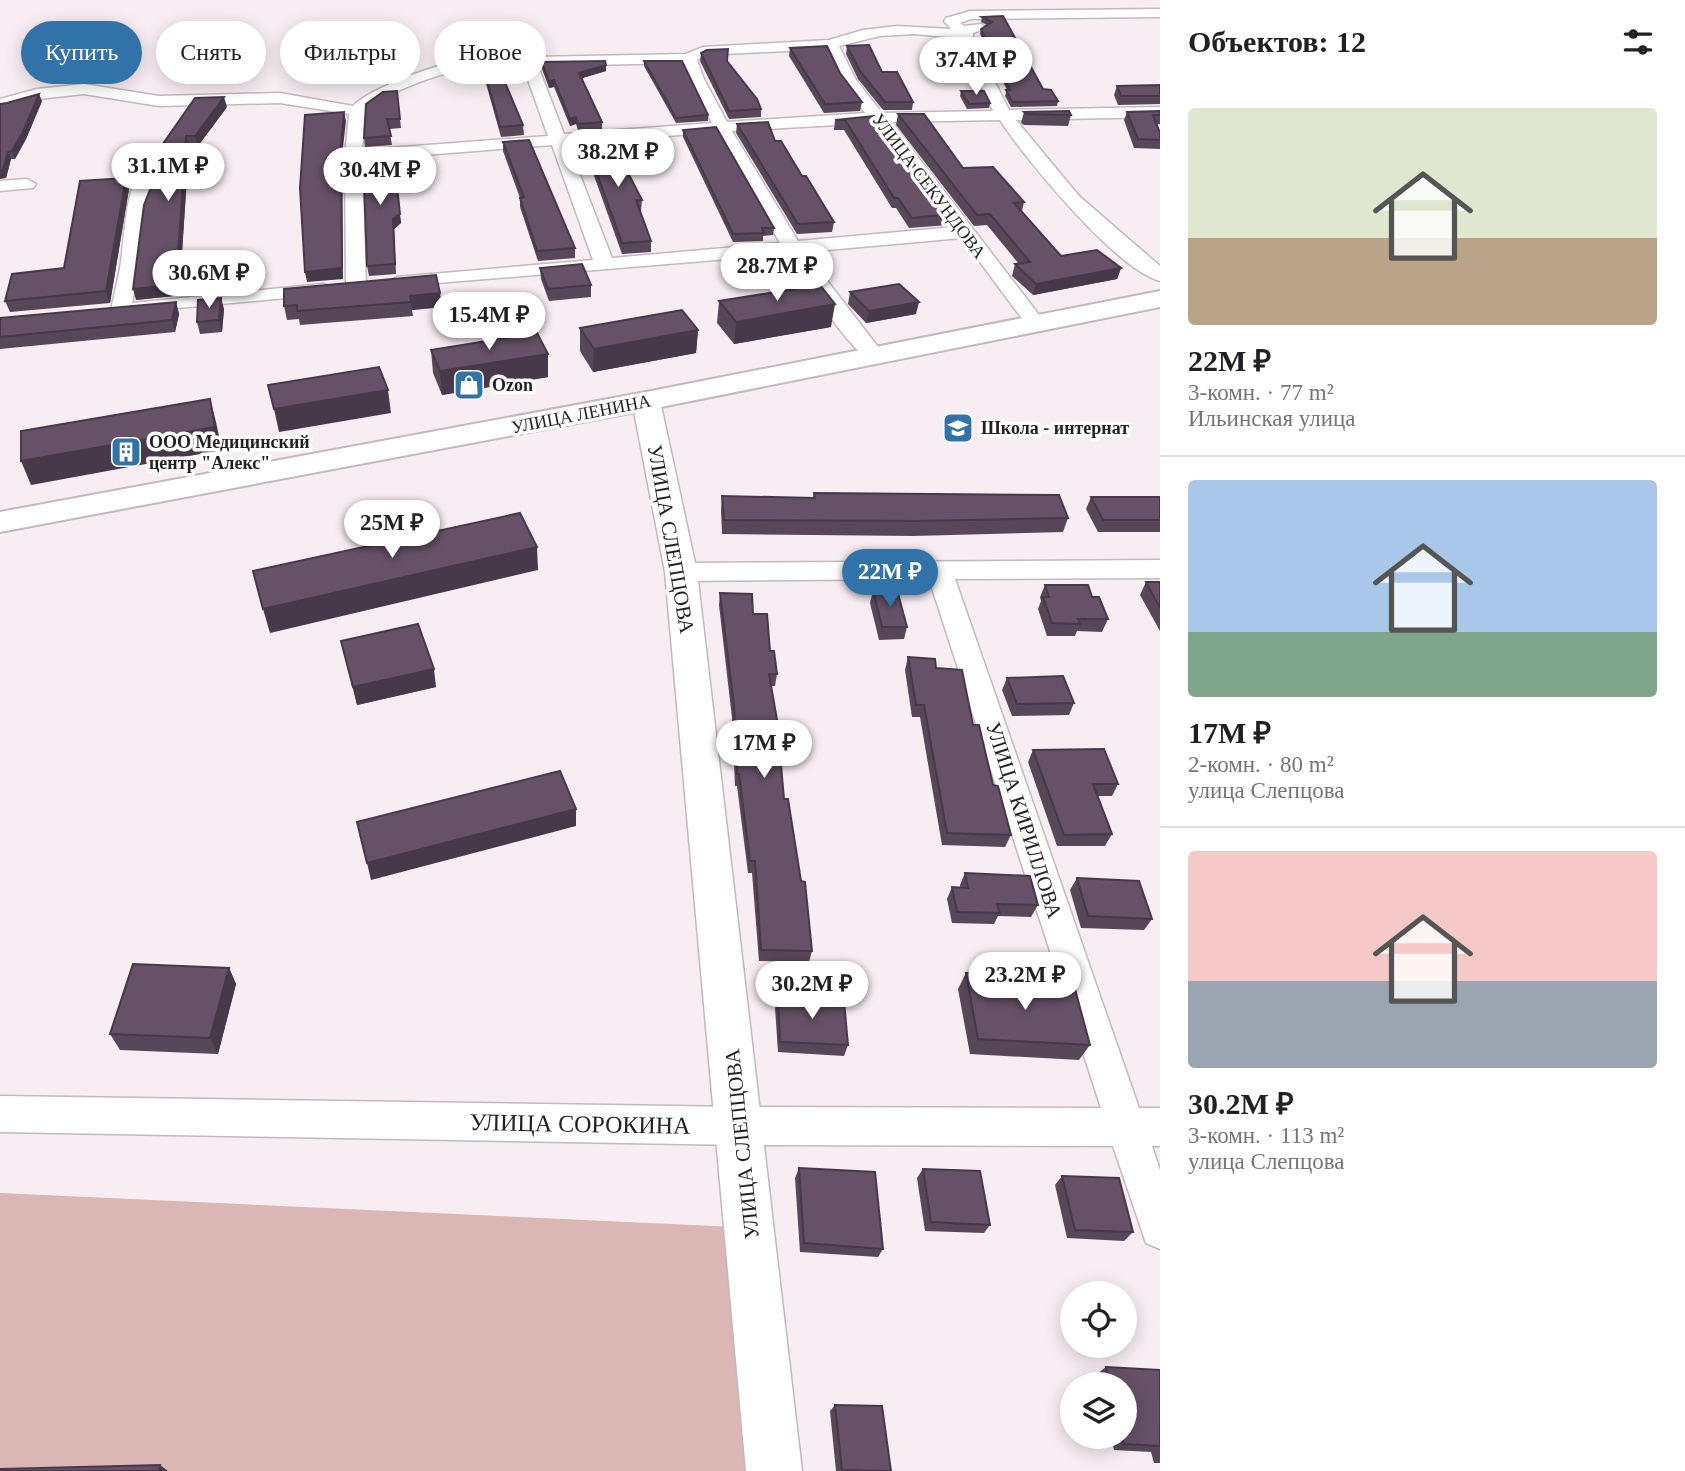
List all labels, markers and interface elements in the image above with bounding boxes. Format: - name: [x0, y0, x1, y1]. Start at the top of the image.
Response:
- chip: Купить: [21, 21, 142, 84]
- chip: Снять: [156, 21, 266, 84]
- chip: Фильтры: [280, 21, 420, 84]
- chip: Новое: [434, 21, 546, 84]
- icon: filters: [1619, 23, 1657, 61]
- text: Объектов: 12: [1188, 25, 1366, 58]
- pin: 37.4M ₽: [911, 38, 1041, 97]
- text: 37.4M ₽: [935, 47, 1017, 72]
- street label: УЛИЦА СЕКУНДОВА: [868, 110, 990, 262]
- pin: 38.2M ₽: [553, 130, 683, 189]
- text: 38.2M ₽: [577, 139, 659, 164]
- pin: 31.1M ₽: [103, 144, 233, 203]
- pin: 30.4M ₽: [315, 148, 445, 207]
- text: 31.1M ₽: [127, 153, 209, 178]
- icon: home: [1360, 153, 1486, 279]
- text: 30.4M ₽: [339, 157, 421, 182]
- pin: 28.7M ₽: [712, 244, 842, 303]
- pin: 30.6M ₽: [144, 250, 274, 310]
- text: 28.7M ₽: [736, 253, 818, 278]
- text: 30.6M ₽: [168, 260, 250, 285]
- pin: 15.4M ₽: [424, 292, 554, 352]
- text: 15.4M ₽: [448, 302, 530, 327]
- text: 22M ₽: [1188, 344, 1271, 377]
- shop icon: Ozon: [452, 368, 486, 402]
- place label: Ozon: [492, 375, 533, 395]
- text: 3-комн. · 77 m²: [1188, 380, 1334, 405]
- street label: УЛИЦА ЛЕНИНА: [510, 391, 652, 437]
- text: Ильинская улица: [1188, 406, 1356, 431]
- school or university icon: Школа - интернат: [941, 411, 975, 445]
- place label: Школа - интернат: [981, 418, 1129, 438]
- place label: ООО Медицинский центр "Алекс": [149, 432, 310, 473]
- building icon: ООО Медицинский центр "Алекс": [109, 435, 143, 469]
- street label: УЛИЦА СЛЕПЦОВА: [643, 443, 700, 636]
- pin: 25M ₽: [343, 500, 441, 560]
- text: 25M ₽: [360, 510, 424, 535]
- icon: home: [1360, 525, 1486, 651]
- pin: 22M ₽: [841, 550, 939, 609]
- text: 22M ₽: [858, 559, 922, 584]
- text: 17M ₽: [1188, 716, 1271, 749]
- street label: УЛИЦА КИРИЛЛОВА: [981, 719, 1067, 922]
- pin: 17M ₽: [715, 720, 813, 780]
- text: 17M ₽: [732, 730, 796, 755]
- text: 2-комн. · 80 m²: [1188, 752, 1334, 777]
- text: улица Слепцова: [1188, 778, 1344, 803]
- icon: home: [1360, 896, 1486, 1022]
- pin: 23.2M ₽: [960, 953, 1090, 1012]
- pin: 30.2M ₽: [747, 962, 877, 1021]
- text: 23.2M ₽: [984, 962, 1066, 987]
- text: 30.2M ₽: [771, 971, 853, 996]
- street label: УЛИЦА СЛЕПЦОВА: [720, 1047, 764, 1240]
- text: 30.2M ₽: [1188, 1087, 1294, 1120]
- street label: УЛИЦА СОРОКИНА: [469, 1109, 691, 1139]
- text: 3-комн. · 113 m²: [1188, 1123, 1344, 1148]
- text: улица Слепцова: [1188, 1149, 1344, 1174]
- map controls: [1060, 1281, 1137, 1449]
- button: locate: [1060, 1281, 1137, 1358]
- button: layers: [1060, 1372, 1137, 1449]

